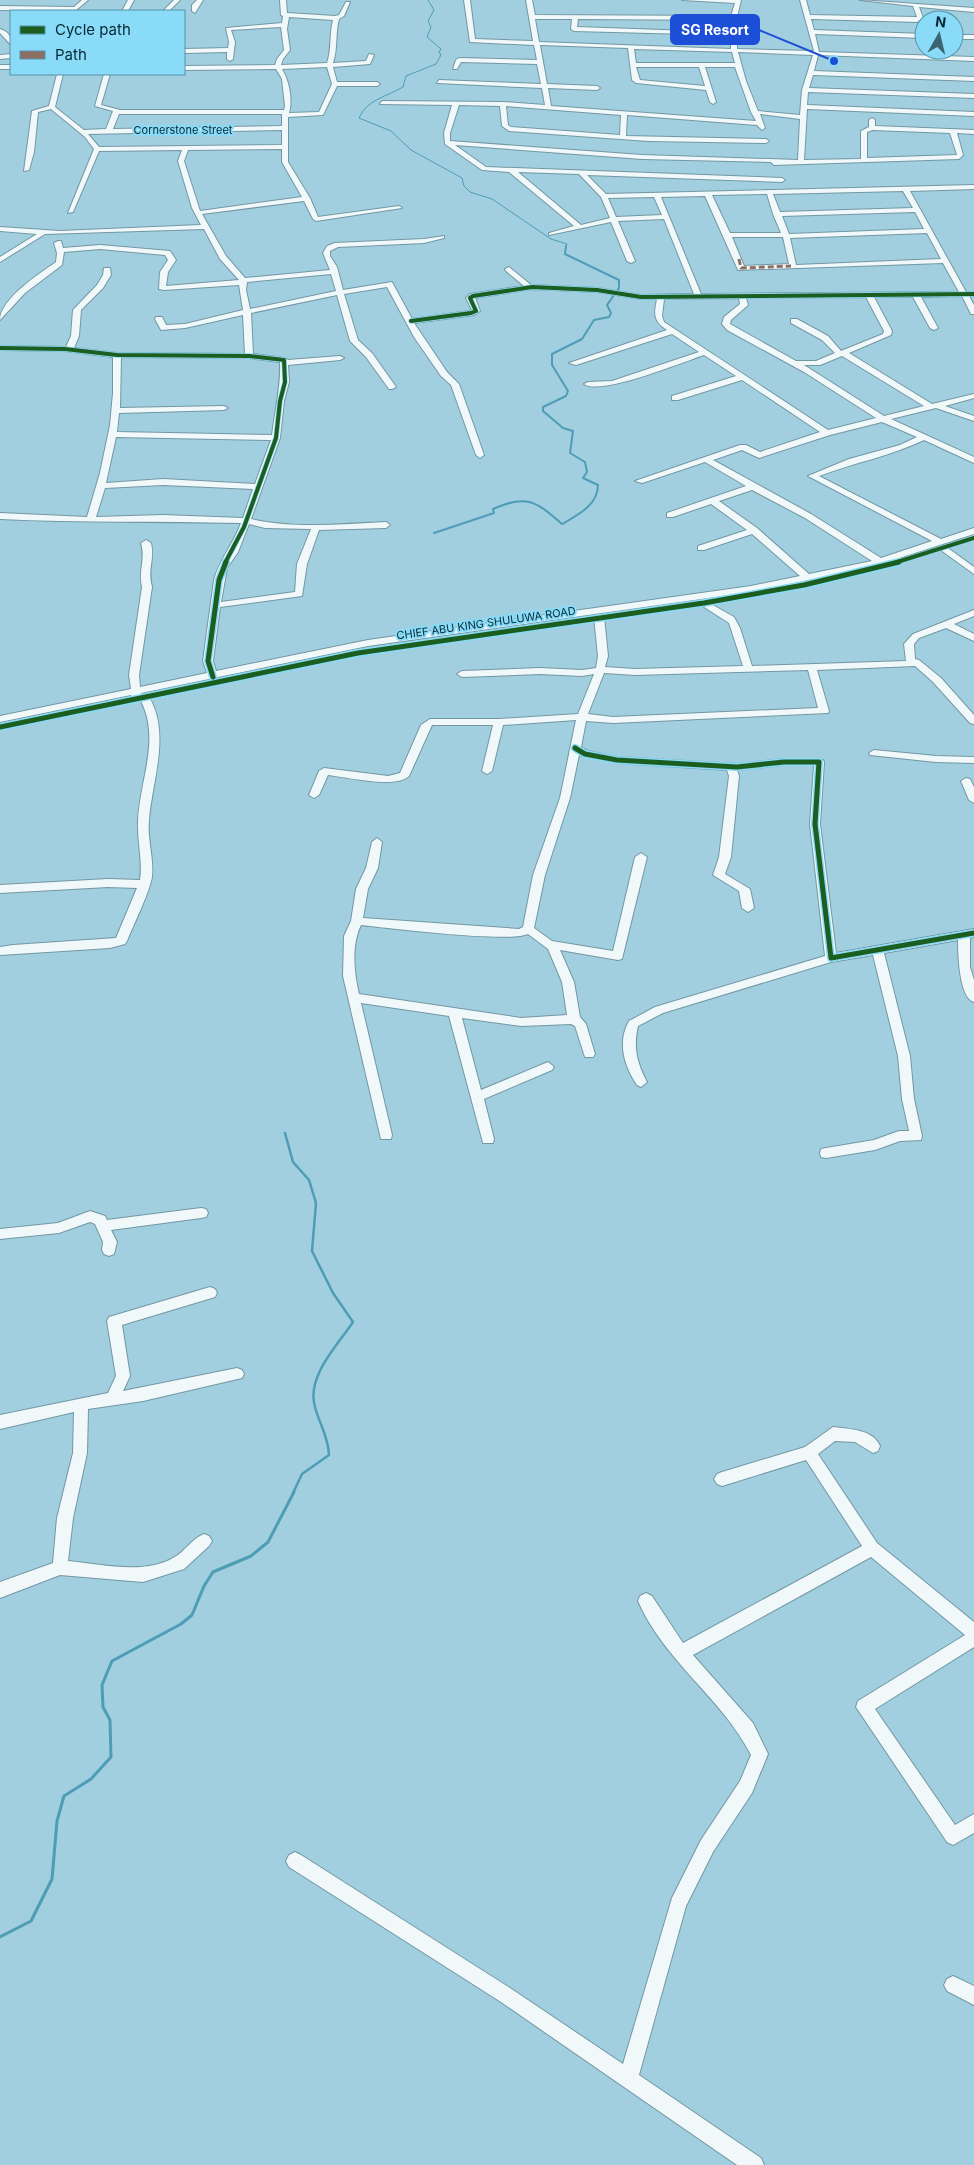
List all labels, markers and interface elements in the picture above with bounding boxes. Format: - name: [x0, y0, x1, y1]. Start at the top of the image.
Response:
- legend: [10, 10, 185, 75]
- north arrow: [914, 10, 964, 60]
- text: N: [934, 12, 947, 31]
- callout: SG Resort: [671, 15, 759, 44]
- text: Cycle path: [55, 20, 131, 39]
- text: SG Resort: [681, 21, 749, 38]
- text: Path: [55, 45, 87, 64]
- street label: Cornerstone Street: [134, 123, 233, 137]
- street label: CHIEF ABU KING SHULUWA ROAD: [396, 603, 577, 643]

